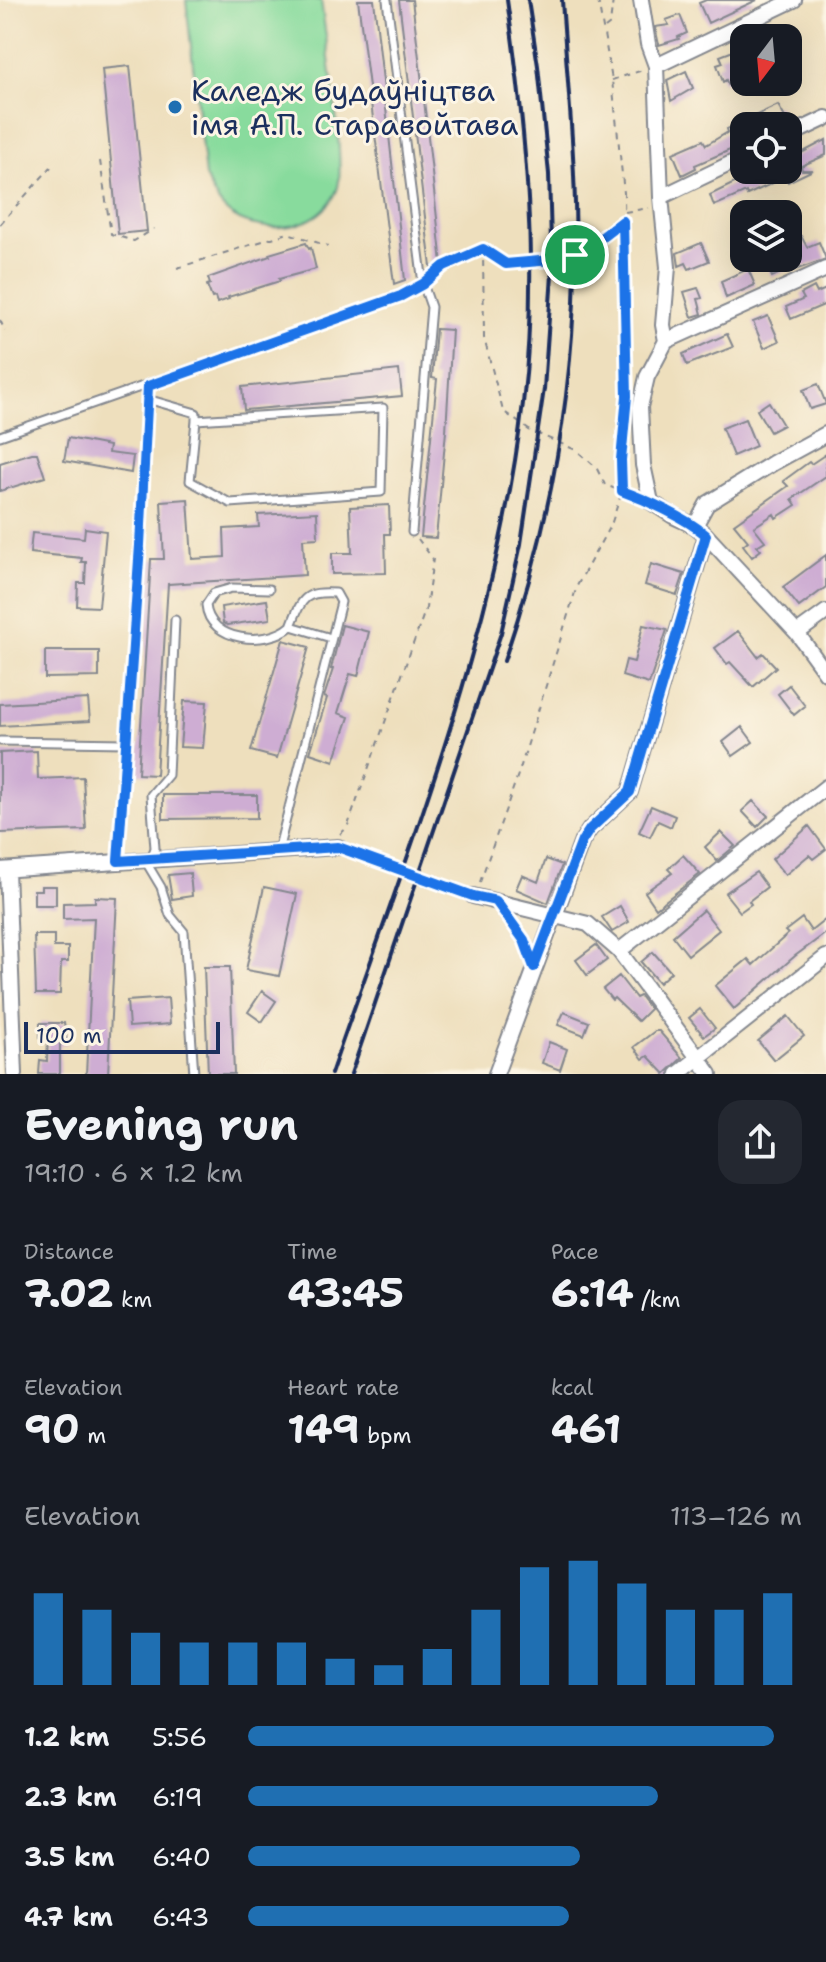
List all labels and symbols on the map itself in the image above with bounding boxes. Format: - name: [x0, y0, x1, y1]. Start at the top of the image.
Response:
- north arrow: [730, 24, 802, 96]
- place label: Каледж будаўніцтва імя А.П. Старавойтава: [191, 70, 519, 145]
- marker: Каледж будаўніцтва імя А.П. Старавойтава: [166, 98, 184, 116]
- pin: [541, 221, 609, 289]
- scale bar: [24, 1018, 220, 1054]

